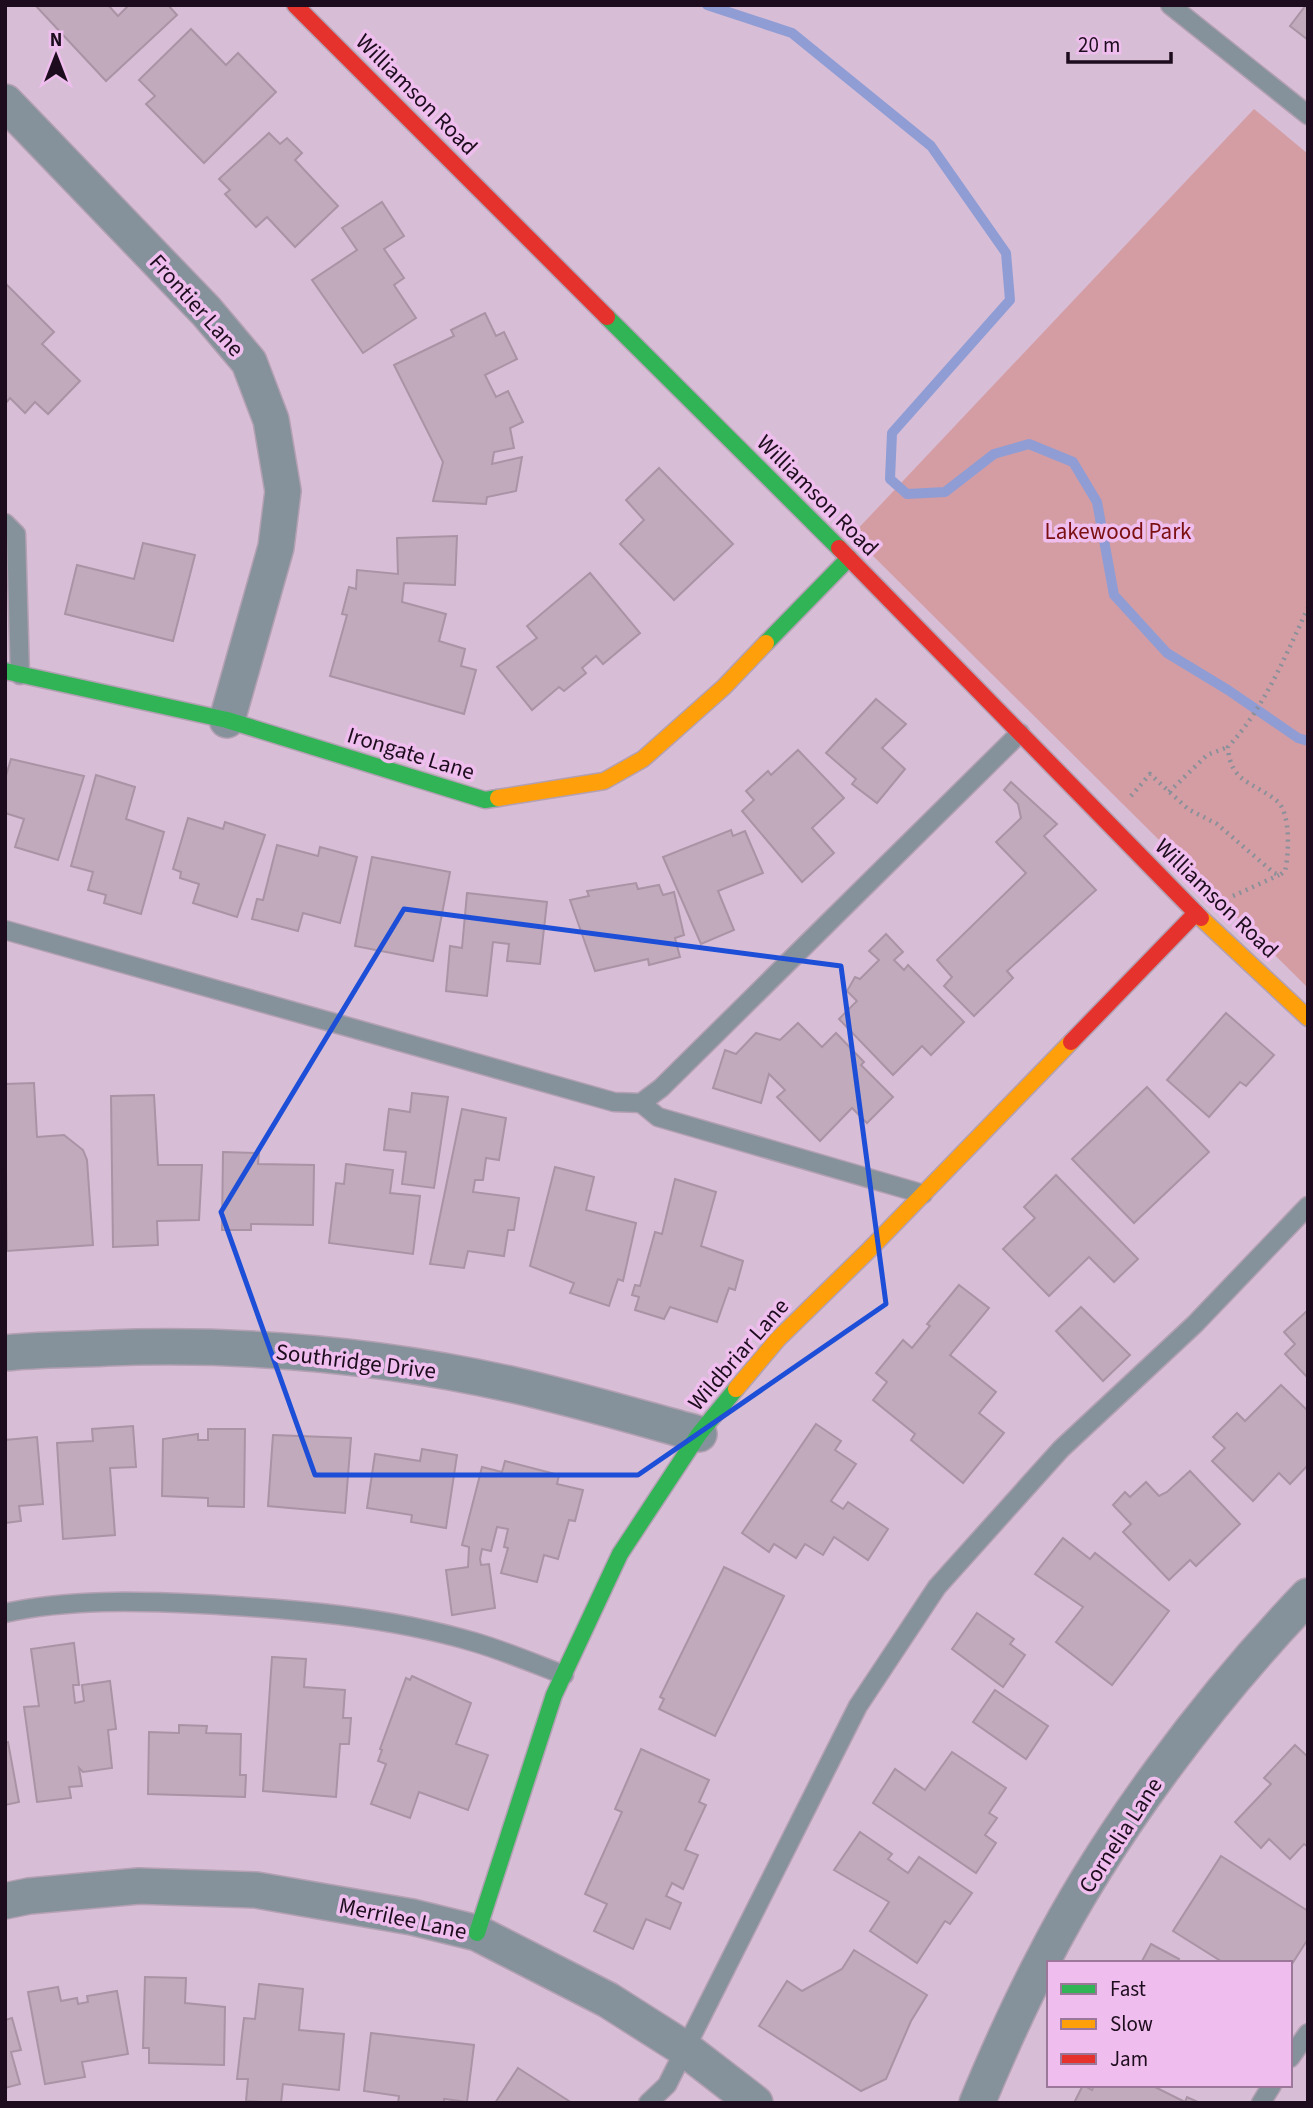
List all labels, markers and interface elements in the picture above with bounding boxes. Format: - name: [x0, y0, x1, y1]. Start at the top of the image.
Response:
- north arrow: [21, 21, 91, 91]
- scale bar: [1068, 21, 1171, 65]
- street label: Williamson Road: [348, 26, 485, 163]
- text: N: [50, 27, 62, 54]
- text: 20 m: [1078, 30, 1120, 60]
- street label: Frontier Lane: [142, 247, 252, 364]
- street label: Williamson Road: [749, 427, 886, 564]
- park label: Lakewood Park: [1044, 515, 1192, 548]
- street label: Irongate Lane: [343, 718, 479, 788]
- street label: Williamson Road: [1147, 831, 1286, 966]
- street label: Wildbriar Lane: [680, 1291, 797, 1418]
- street label: Southridge Drive: [274, 1335, 438, 1388]
- street label: Cornelia Lane: [1071, 1771, 1170, 1900]
- street label: Merrilee Lane: [336, 1889, 470, 1948]
- legend: [1047, 1961, 1292, 2087]
- text: Fast: [1110, 1974, 1146, 2004]
- text: Slow: [1110, 2009, 1153, 2039]
- text: Jam: [1110, 2044, 1148, 2074]

